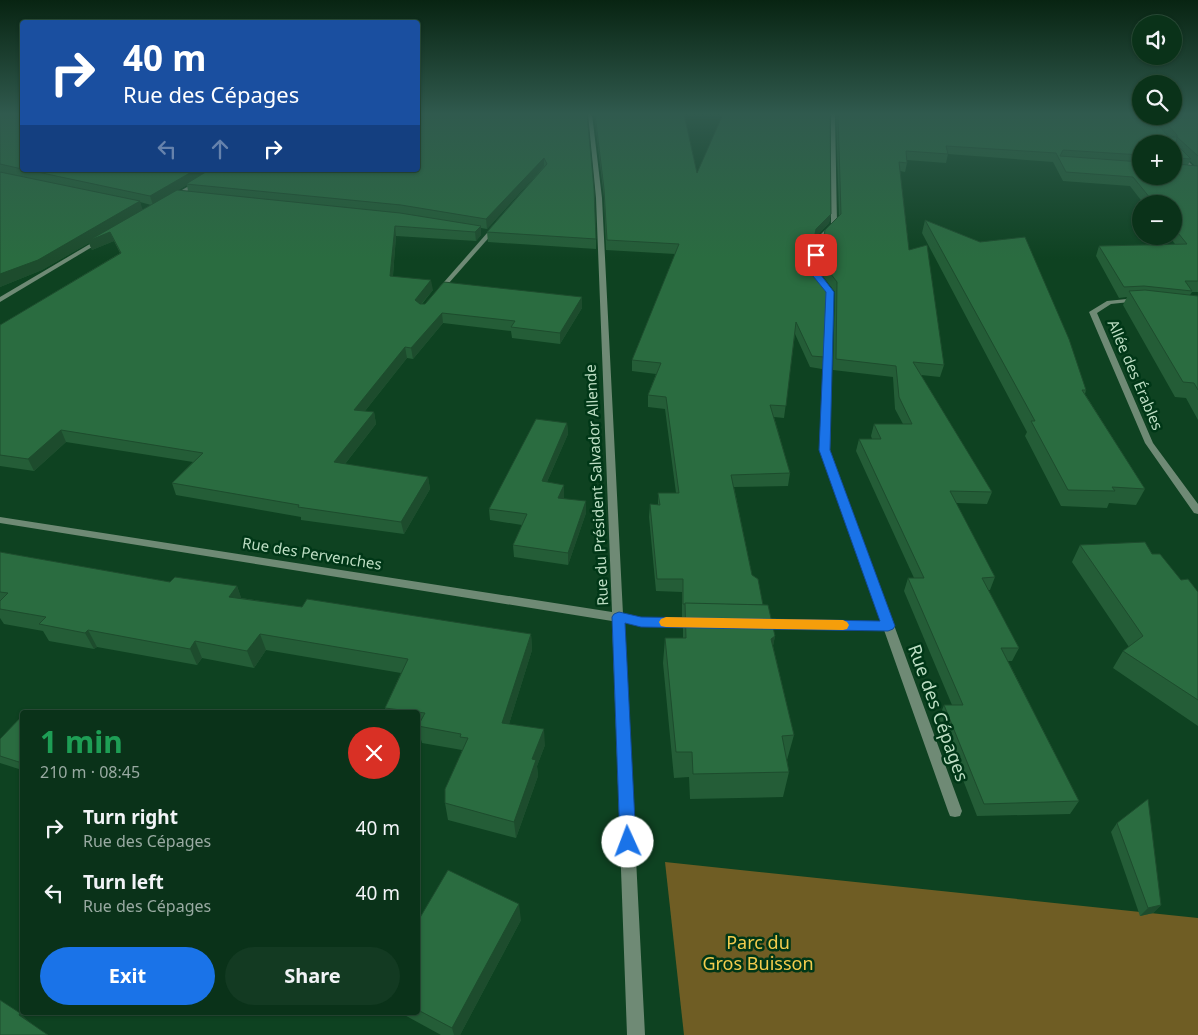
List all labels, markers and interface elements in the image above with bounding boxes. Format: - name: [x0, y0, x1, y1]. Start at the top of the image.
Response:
- map controls: [1132, 15, 1182, 245]
- button: sound: [1132, 15, 1182, 65]
- text: 40 m: [123, 34, 206, 81]
- icon: right: [40, 40, 105, 105]
- button: search: [1132, 75, 1182, 125]
- text: Rue des Cépages: [123, 79, 299, 109]
- icon: left: [153, 135, 181, 163]
- icon: ahead: [206, 135, 234, 163]
- icon: right: [259, 135, 287, 163]
- button: +: [1132, 135, 1182, 185]
- button: −: [1132, 195, 1182, 245]
- pin: [795, 234, 837, 276]
- icon: arrive: [802, 241, 830, 269]
- street label: Allée des Érables: [1104, 316, 1168, 433]
- street label: Rue du Président Salvador Allende: [580, 364, 612, 606]
- street label: Rue des Pervenches: [241, 532, 383, 574]
- street label: Rue des Cépages: [903, 641, 975, 785]
- text: 1 min: [40, 721, 123, 762]
- button: close: [348, 727, 400, 779]
- text: 210 m · 08:45: [40, 761, 140, 783]
- text: Turn right: [83, 804, 178, 830]
- icon: right: [40, 814, 68, 842]
- text: 40 m: [356, 815, 400, 841]
- position arrow: [601, 815, 653, 867]
- text: Rue des Cépages: [83, 830, 211, 852]
- text: Turn left: [83, 869, 164, 895]
- icon: left: [40, 879, 68, 907]
- text: 40 m: [356, 880, 400, 906]
- text: Rue des Cépages: [83, 895, 211, 917]
- park label: Parc du Gros Buisson: [702, 930, 814, 975]
- button: Exit: [40, 947, 215, 1005]
- button: Share: [225, 947, 400, 1005]

